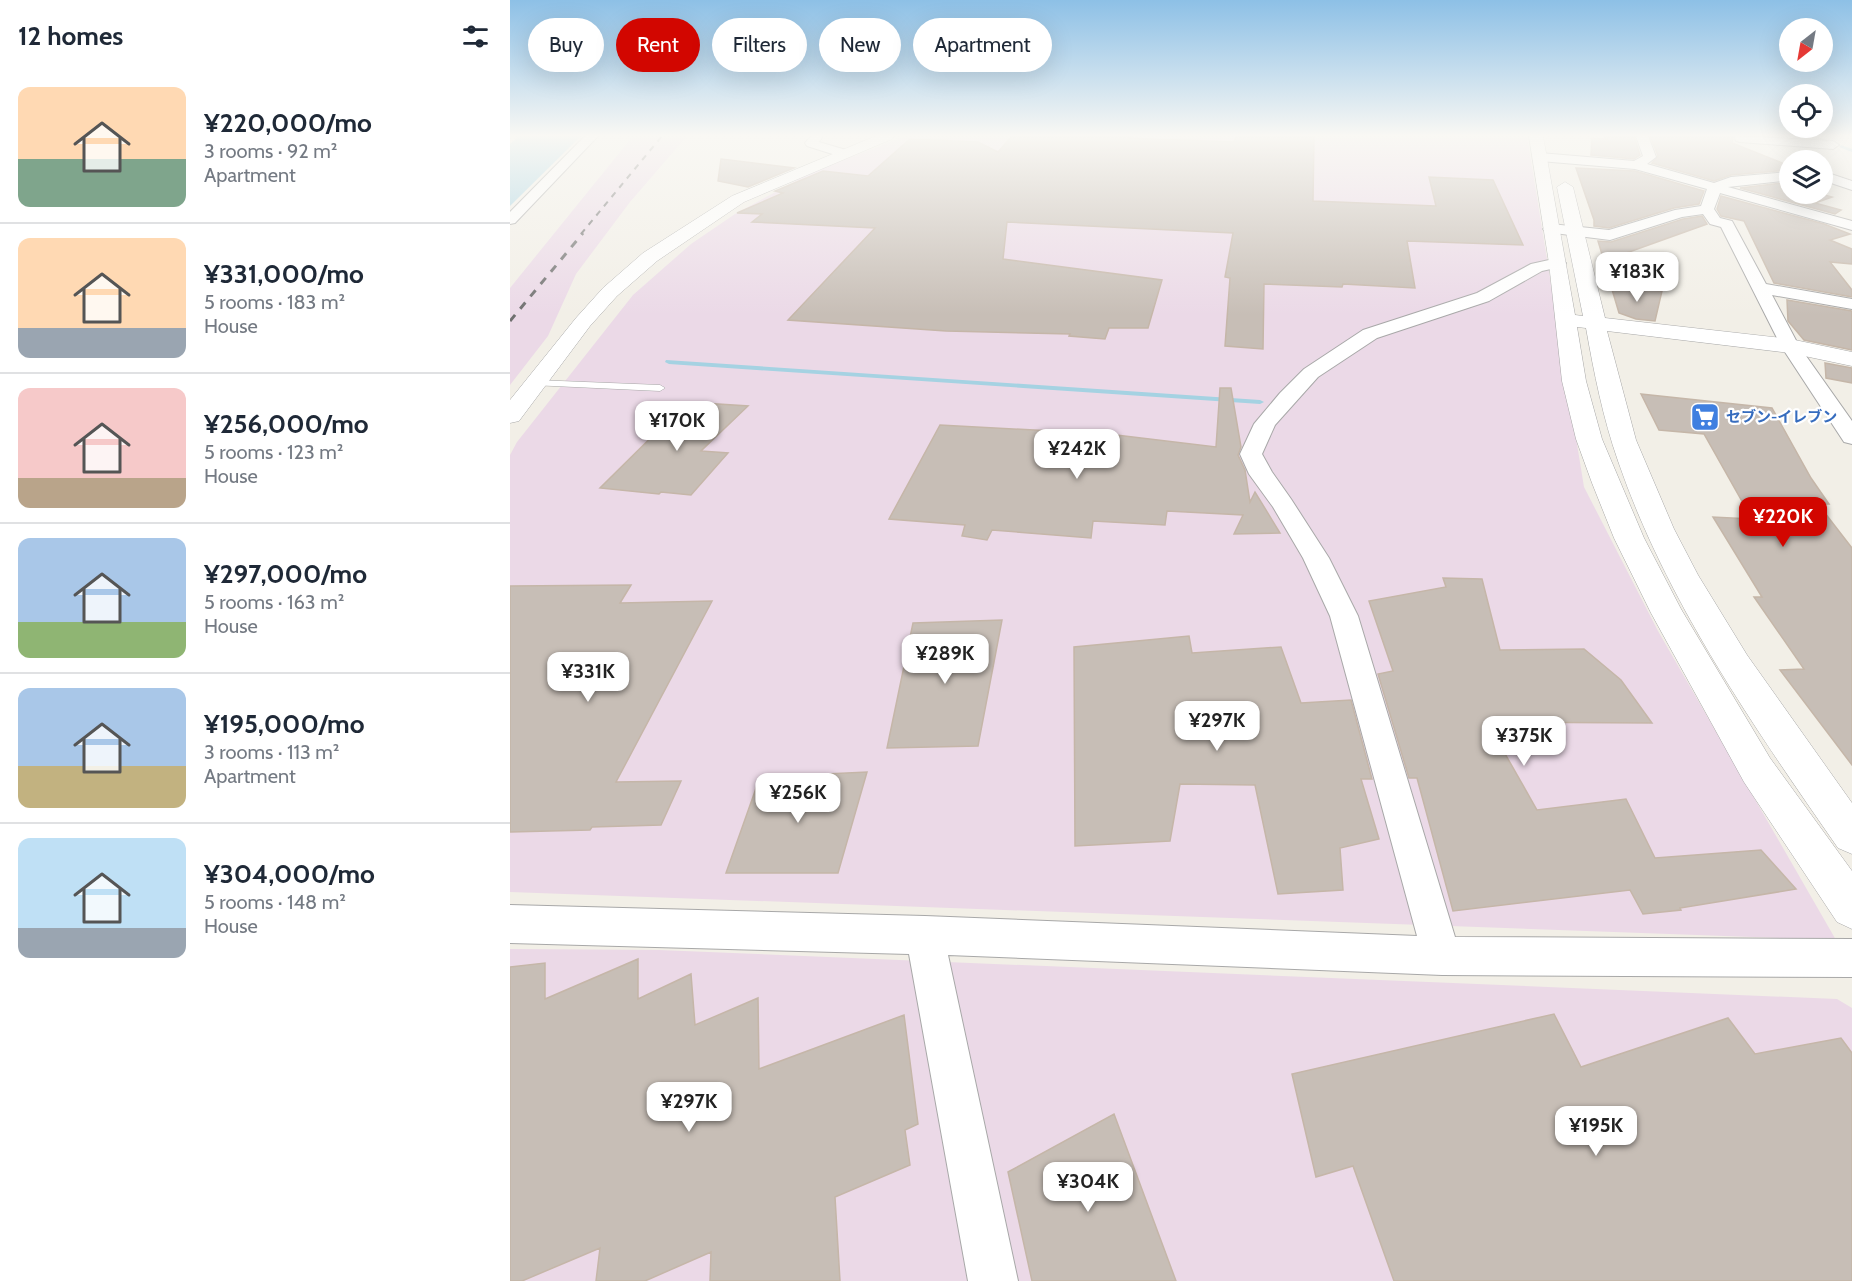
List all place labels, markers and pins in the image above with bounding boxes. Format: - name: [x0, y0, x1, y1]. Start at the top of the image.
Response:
- pin: ¥183K: [1595, 252, 1679, 303]
- pin: ¥170K: [635, 401, 719, 452]
- supermarket icon: セブン-イレブン: [1689, 401, 1721, 433]
- place label: セブン-イレブン: [1726, 408, 1837, 426]
- pin: ¥242K: [1035, 429, 1119, 480]
- pin: ¥220K: [1741, 497, 1825, 548]
- pin: ¥289K: [903, 634, 987, 685]
- pin: ¥331K: [546, 652, 630, 703]
- pin: ¥297K: [1175, 701, 1259, 752]
- pin: ¥375K: [1482, 716, 1566, 767]
- pin: ¥256K: [756, 773, 840, 824]
- pin: ¥297K: [647, 1082, 731, 1133]
- pin: ¥195K: [1554, 1106, 1638, 1157]
- pin: ¥304K: [1046, 1162, 1130, 1213]

